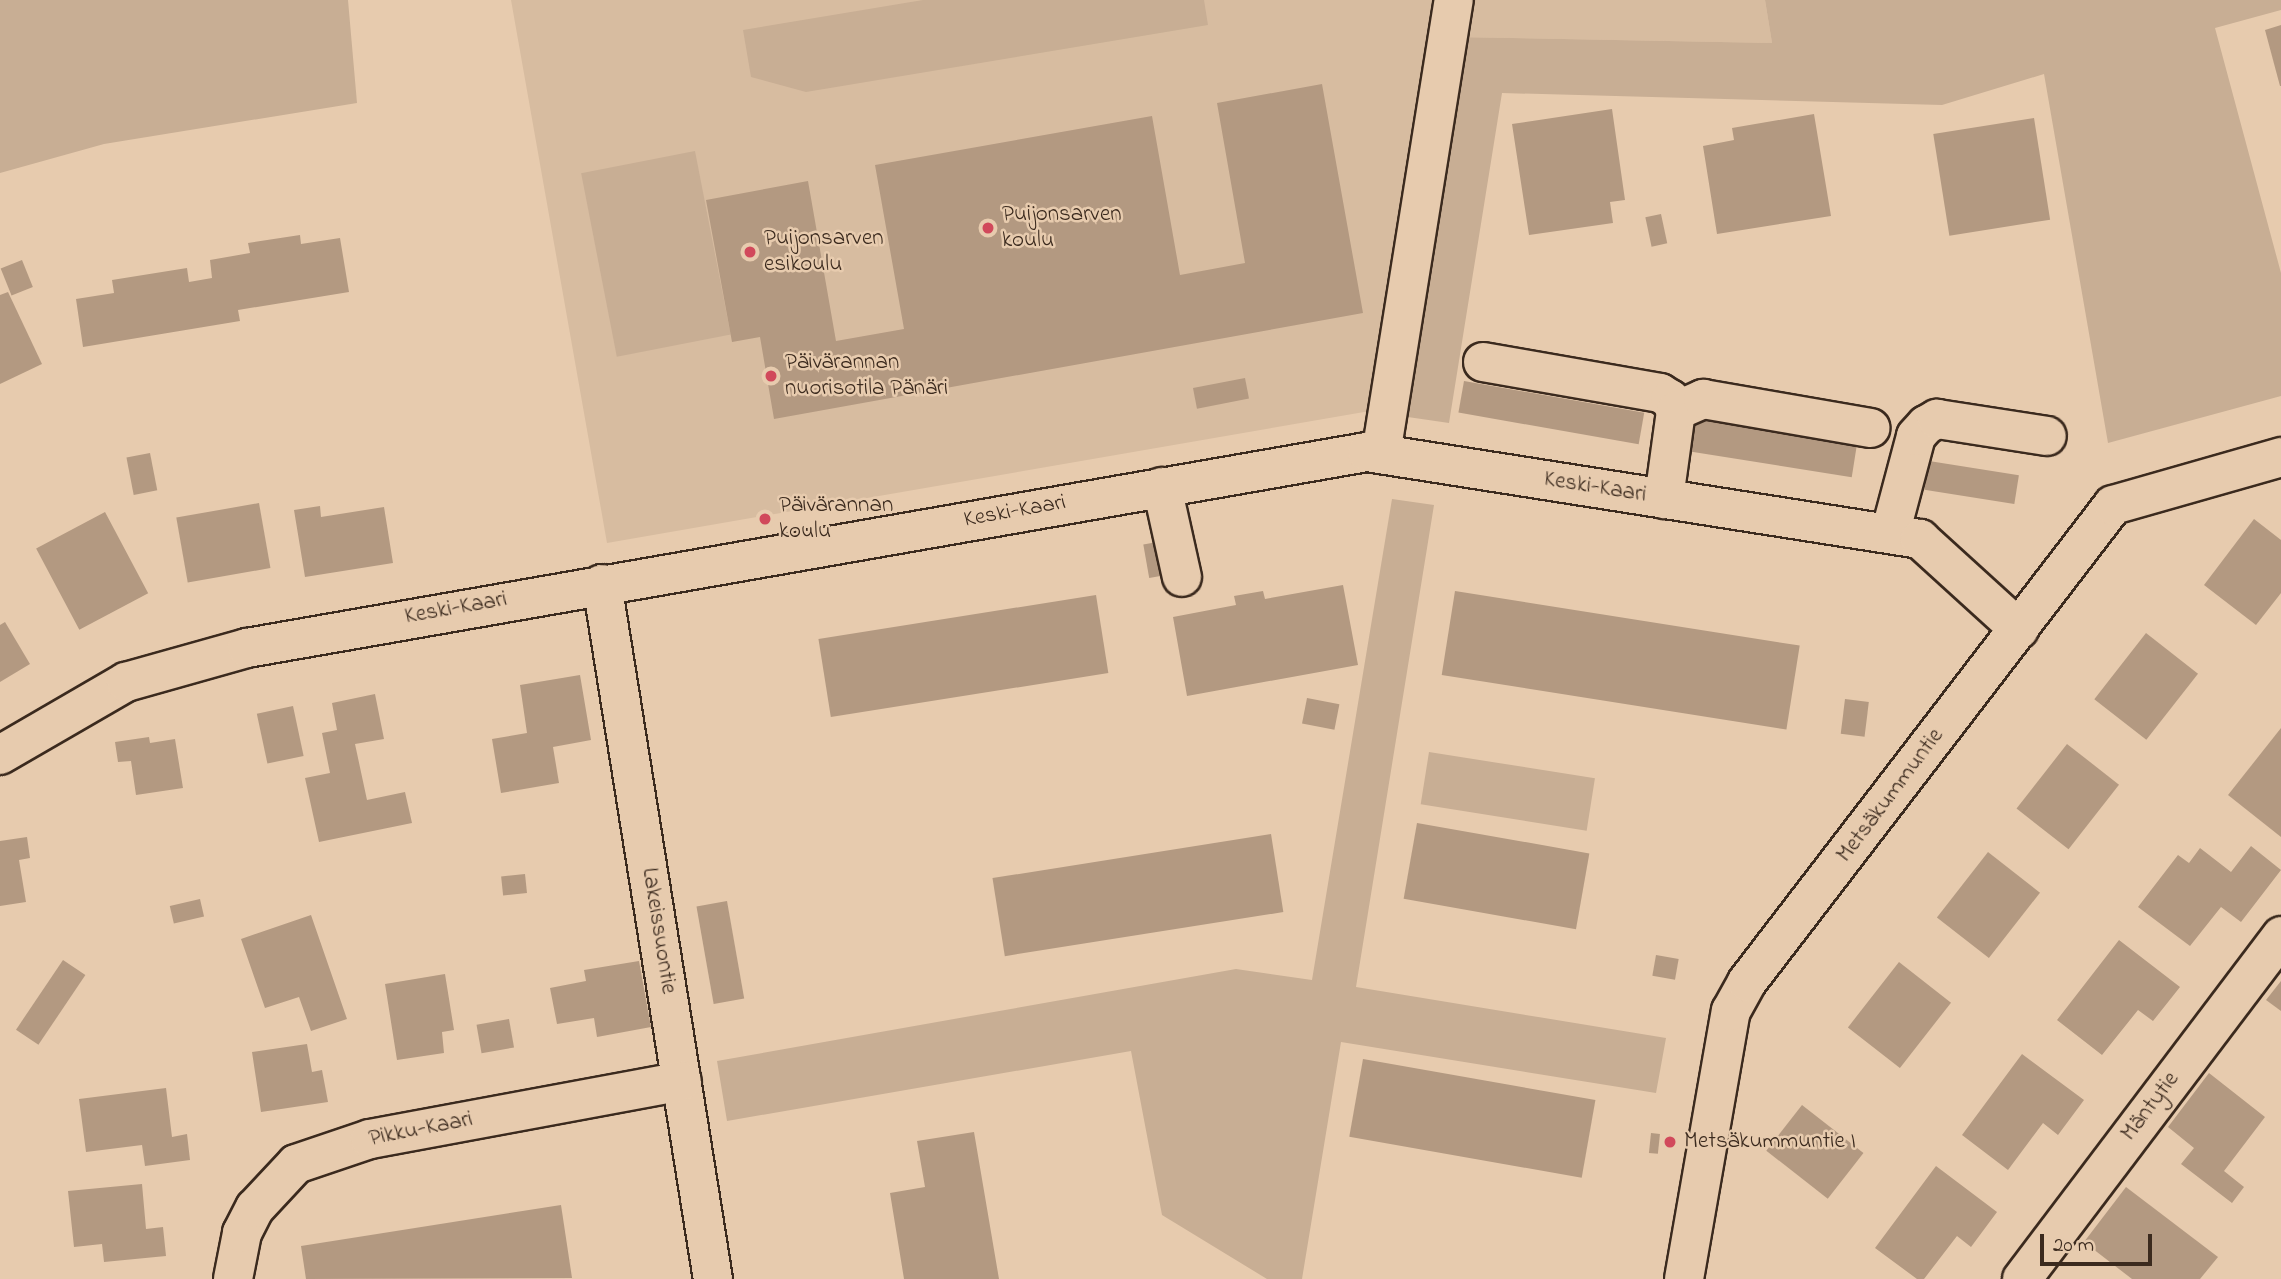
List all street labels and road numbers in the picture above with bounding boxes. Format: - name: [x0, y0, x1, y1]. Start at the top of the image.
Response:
- street label: Keski-Kaari: [1542, 466, 1648, 510]
- street label: Keski-Kaari: [962, 489, 1068, 535]
- street label: Keski-Kaari: [403, 586, 509, 632]
- street label: Metsäkummuntie: [1832, 723, 1950, 869]
- street label: Lakeissuontie: [634, 866, 682, 996]
- street label: Mäntytie: [2116, 1067, 2186, 1147]
- street label: Pikku-Kaari: [367, 1106, 475, 1154]

